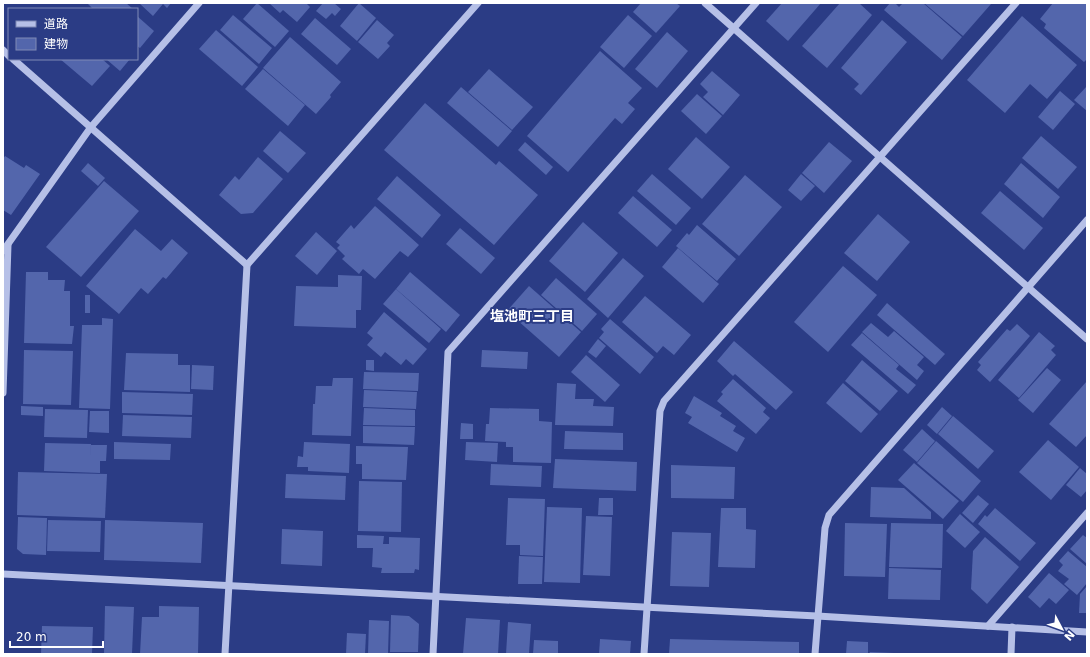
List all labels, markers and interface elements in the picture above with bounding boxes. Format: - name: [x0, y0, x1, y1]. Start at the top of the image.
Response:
- legend: [8, 8, 138, 60]
- text: 道路: [44, 17, 68, 31]
- text: 建物: [44, 37, 68, 51]
- district label: 塩池町三丁目: [490, 308, 574, 324]
- north arrow: [1042, 609, 1082, 649]
- scale bar: [10, 623, 103, 649]
- text: N: [1061, 627, 1077, 643]
- text: 20 m: [16, 630, 47, 644]

